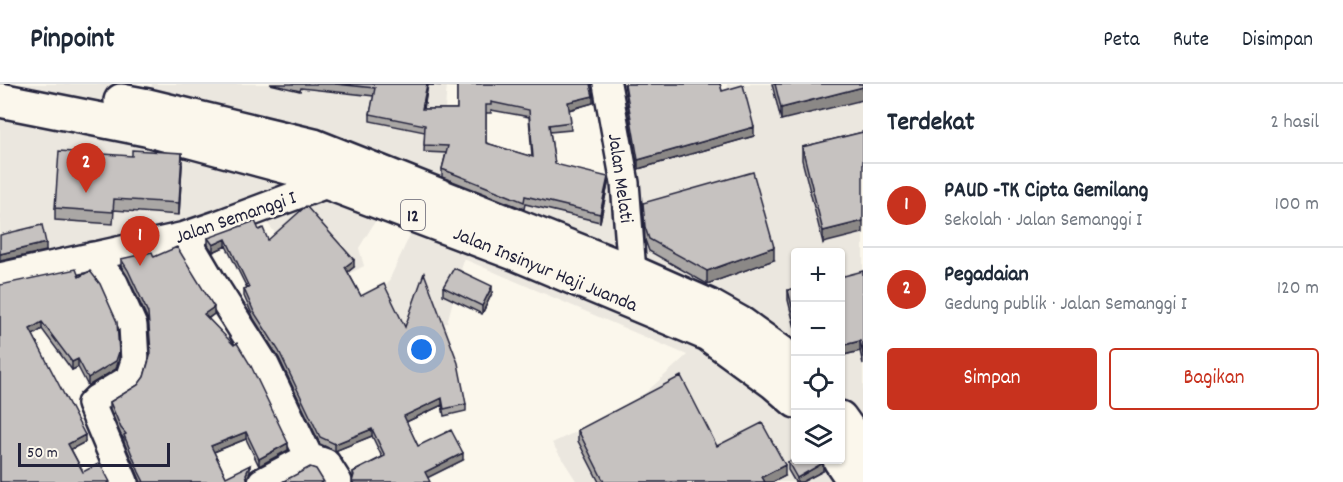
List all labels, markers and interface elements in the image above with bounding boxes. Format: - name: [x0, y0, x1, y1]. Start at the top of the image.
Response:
- text: Pinpoint: [30, 21, 115, 61]
- text: Peta: [1103, 26, 1140, 56]
- text: Rute: [1173, 26, 1209, 56]
- text: Disimpan: [1242, 26, 1313, 56]
- text: Terdekat: [887, 105, 975, 142]
- text: 2 hasil: [1270, 109, 1319, 137]
- street label: Jalan Melati: [599, 132, 639, 225]
- pin: 2: [66, 144, 106, 193]
- text: PAUD -TK Cipta Gemilang: [944, 176, 1148, 207]
- street label: Jalan Semanggi I: [172, 185, 300, 253]
- text: 1: [904, 191, 909, 219]
- text: 100 m: [1275, 191, 1319, 219]
- road number: 12: [401, 200, 425, 230]
- text: Sekolah · Jalan Semanggi I: [944, 207, 1142, 235]
- pin: 1: [120, 216, 160, 266]
- street label: Jalan Insinyur Haji Juanda: [449, 221, 642, 321]
- map controls: [791, 248, 845, 464]
- button: +: [791, 248, 845, 302]
- text: Pegadaian: [944, 260, 1029, 291]
- text: 2: [902, 275, 911, 303]
- text: 120 m: [1277, 275, 1319, 303]
- text: Gedung publik · Jalan Semanggi I: [944, 291, 1187, 319]
- button: −: [791, 302, 845, 356]
- your location: [407, 335, 436, 364]
- button: Simpan: [887, 348, 1097, 410]
- button: Bagikan: [1109, 348, 1319, 410]
- button: locate: [791, 356, 845, 410]
- button: layers: [791, 410, 845, 464]
- scale bar: [18, 440, 170, 468]
- text: 50 m: [27, 442, 58, 465]

